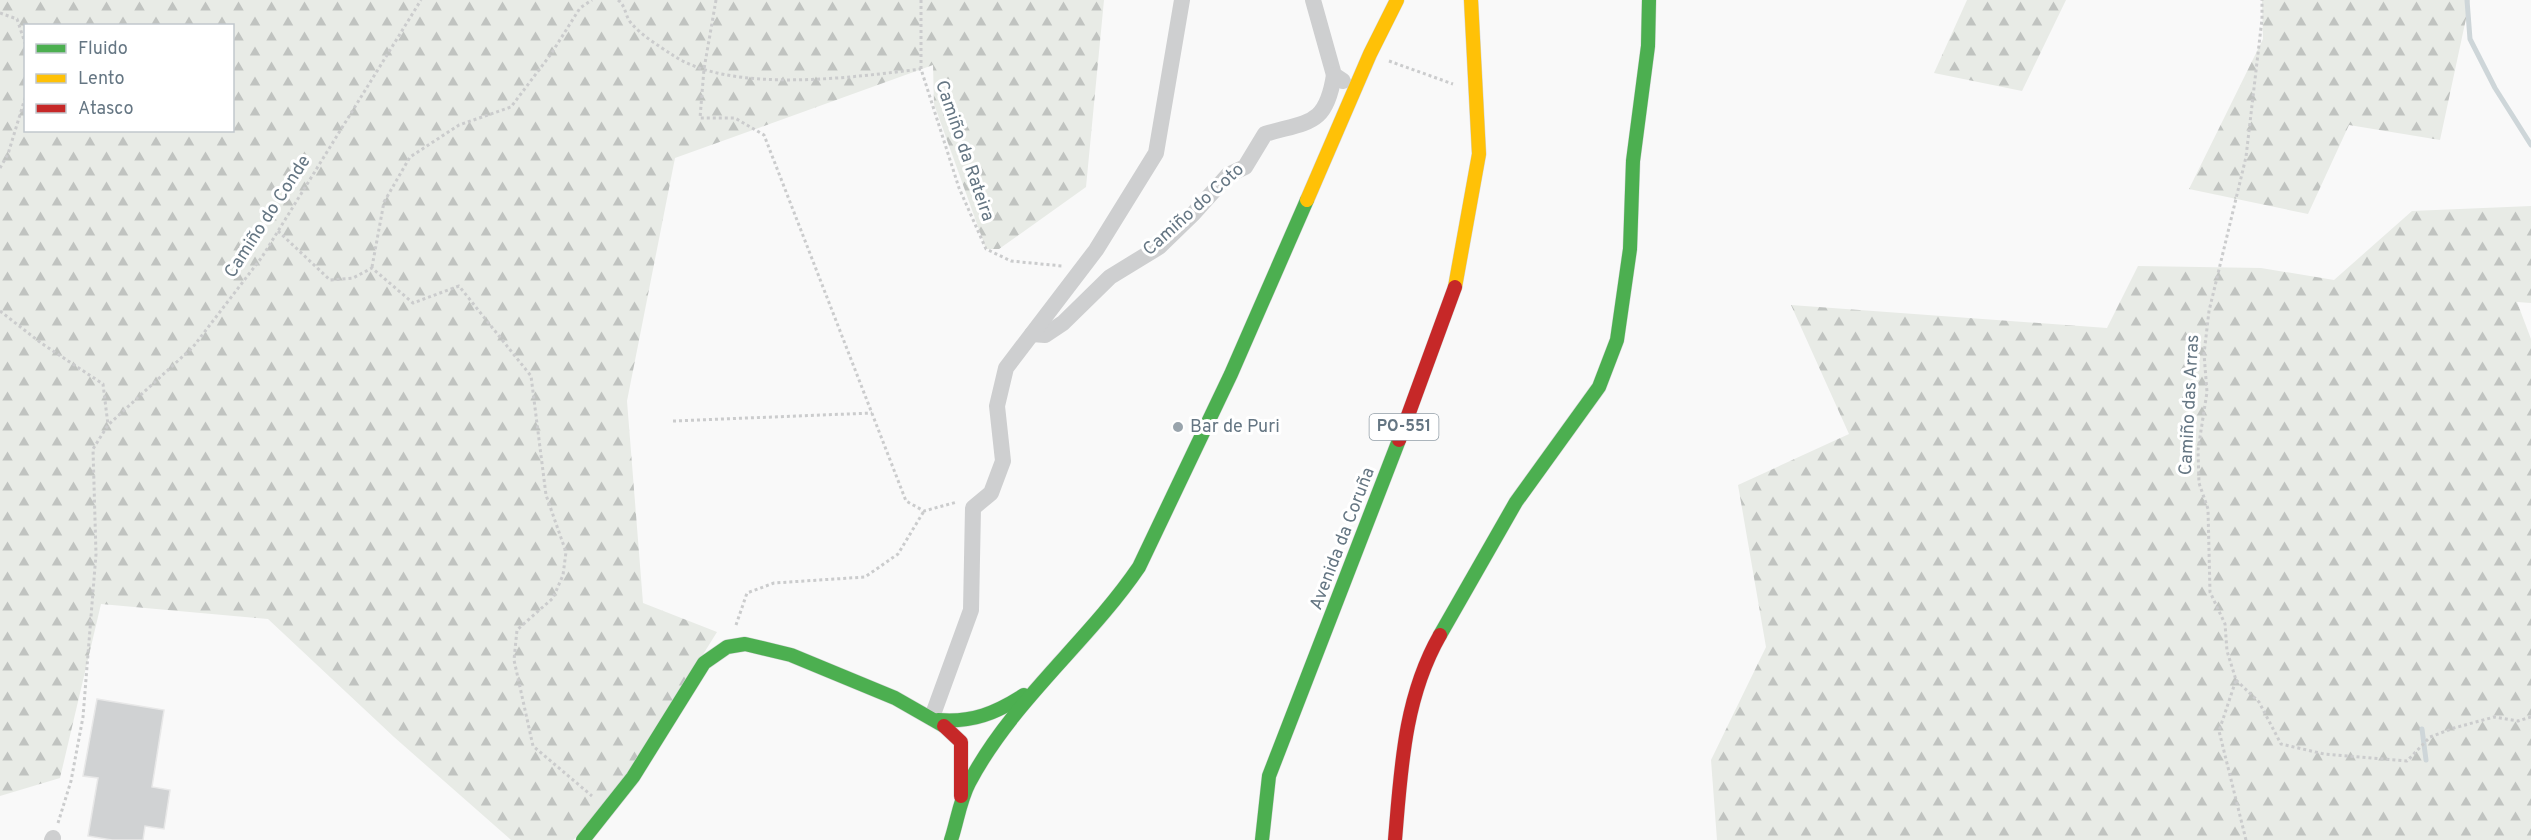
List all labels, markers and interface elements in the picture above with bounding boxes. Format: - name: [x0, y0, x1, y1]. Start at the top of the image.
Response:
- legend: [24, 24, 234, 132]
- text: Fluido: [78, 38, 128, 61]
- text: Lento: [78, 68, 124, 91]
- street label: Camiño da Rateira: [929, 78, 999, 224]
- text: Atasco: [78, 98, 134, 121]
- street label: Camiño do Conde: [220, 151, 316, 283]
- street label: Camiño do Coto: [1139, 159, 1249, 261]
- street label: Camiño das Arras: [2175, 334, 2205, 476]
- road number: PO-551: [1370, 414, 1438, 440]
- place label: Bar de Puri: [1190, 416, 1280, 439]
- marker: Bar de Puri: [1171, 420, 1185, 434]
- street label: Avenida da Coruña: [1305, 464, 1381, 614]

